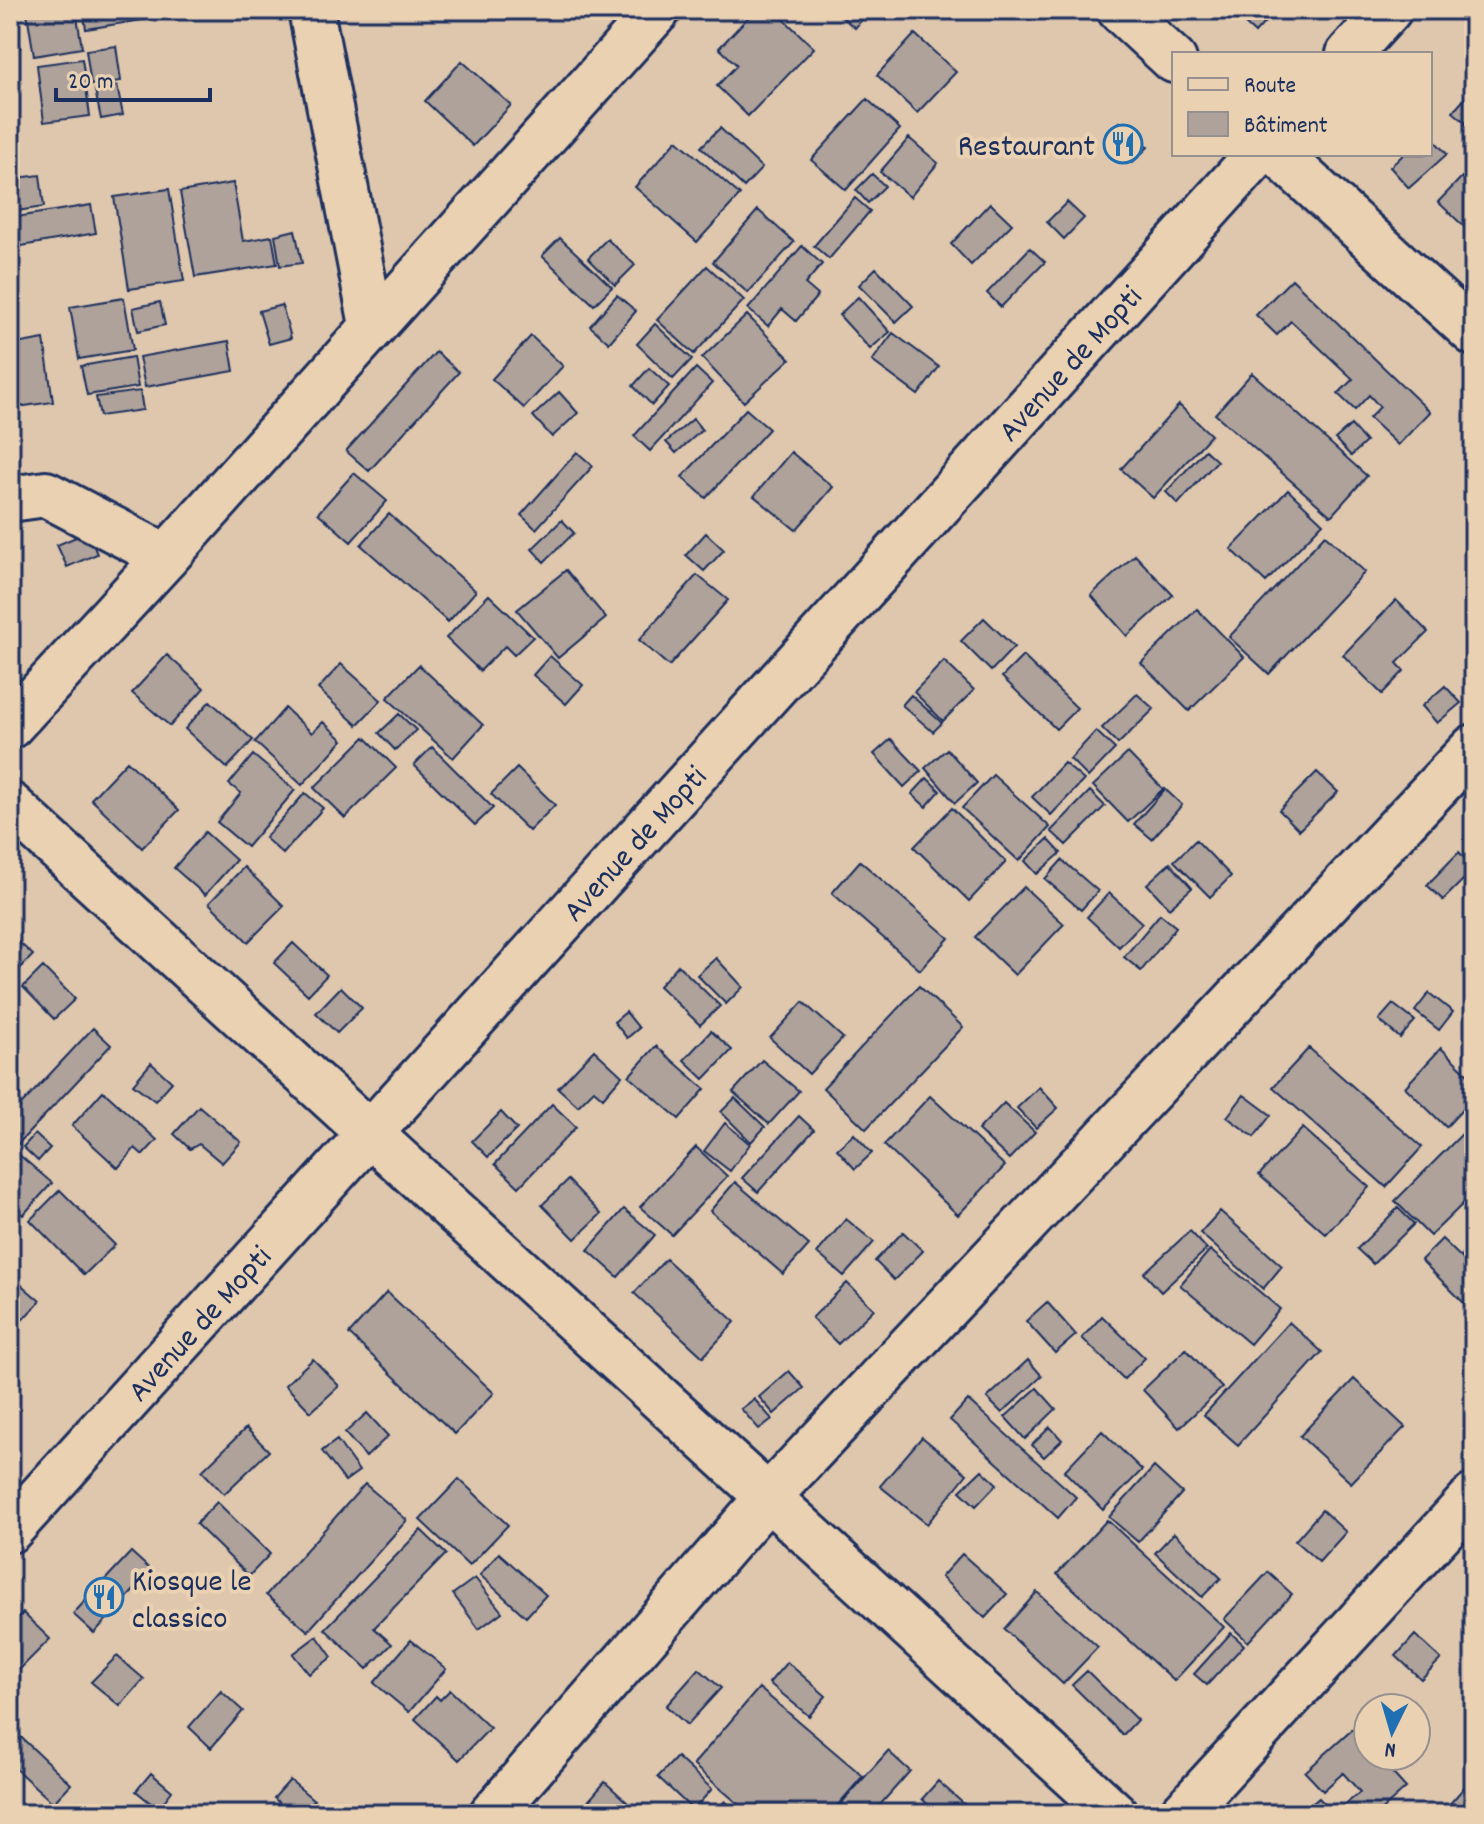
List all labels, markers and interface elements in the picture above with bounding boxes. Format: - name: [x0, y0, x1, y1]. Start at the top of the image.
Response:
- scale bar: [56, 52, 210, 102]
- legend: [1172, 52, 1432, 156]
- text: 20 m: [68, 66, 114, 100]
- text: Route: [1244, 70, 1296, 104]
- text: Bâtiment: [1244, 110, 1328, 144]
- restaurant icon: Restaurant: [1102, 123, 1144, 165]
- place label: Restaurant: [958, 126, 1095, 172]
- street label: Avenue de Mopti: [989, 278, 1156, 454]
- street label: Avenue de Mopti: [554, 758, 720, 934]
- street label: Avenue de Mopti: [119, 1237, 285, 1414]
- place label: Kiosque le classico: [132, 1561, 252, 1644]
- restaurant icon: Kiosque le classico: [83, 1576, 125, 1618]
- north arrow: [1352, 1692, 1432, 1772]
- text: N: [1384, 1733, 1397, 1764]

